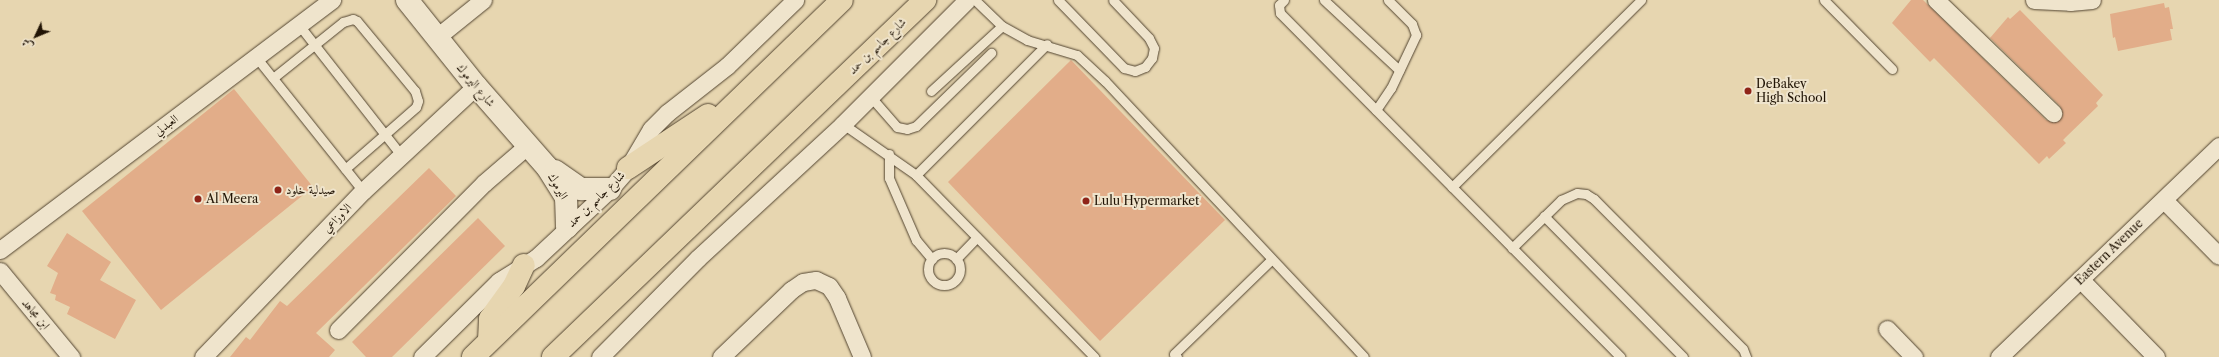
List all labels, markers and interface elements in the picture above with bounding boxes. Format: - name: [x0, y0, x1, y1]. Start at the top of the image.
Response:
- street label: شارع جاسم بن حمد: [845, 15, 909, 77]
- north arrow: [16, 16, 56, 56]
- text: ش: [19, 36, 36, 53]
- street label: شارع اليرموك: [454, 60, 498, 110]
- place label: DeBakey High School: [1756, 77, 1826, 105]
- marker: DeBakey High School: [1743, 86, 1753, 96]
- street label: العبدلي: [151, 111, 181, 139]
- street label: شارع جاسم بن حمد: [564, 168, 628, 230]
- street label: اليرموك: [545, 170, 571, 202]
- place label: صيدلية خلود: [286, 183, 335, 197]
- marker: صيدلية خلود: [273, 185, 283, 195]
- place label: Al Meera: [206, 192, 258, 206]
- marker: Al Meera: [193, 194, 203, 204]
- place label: Lulu Hypermarket: [1094, 194, 1199, 208]
- marker: Lulu Hypermarket: [1081, 196, 1091, 206]
- street label: الاوزاعي: [320, 200, 354, 236]
- street label: Eastern Avenue: [2072, 216, 2146, 288]
- street label: ابن مجاهد: [19, 296, 53, 332]

